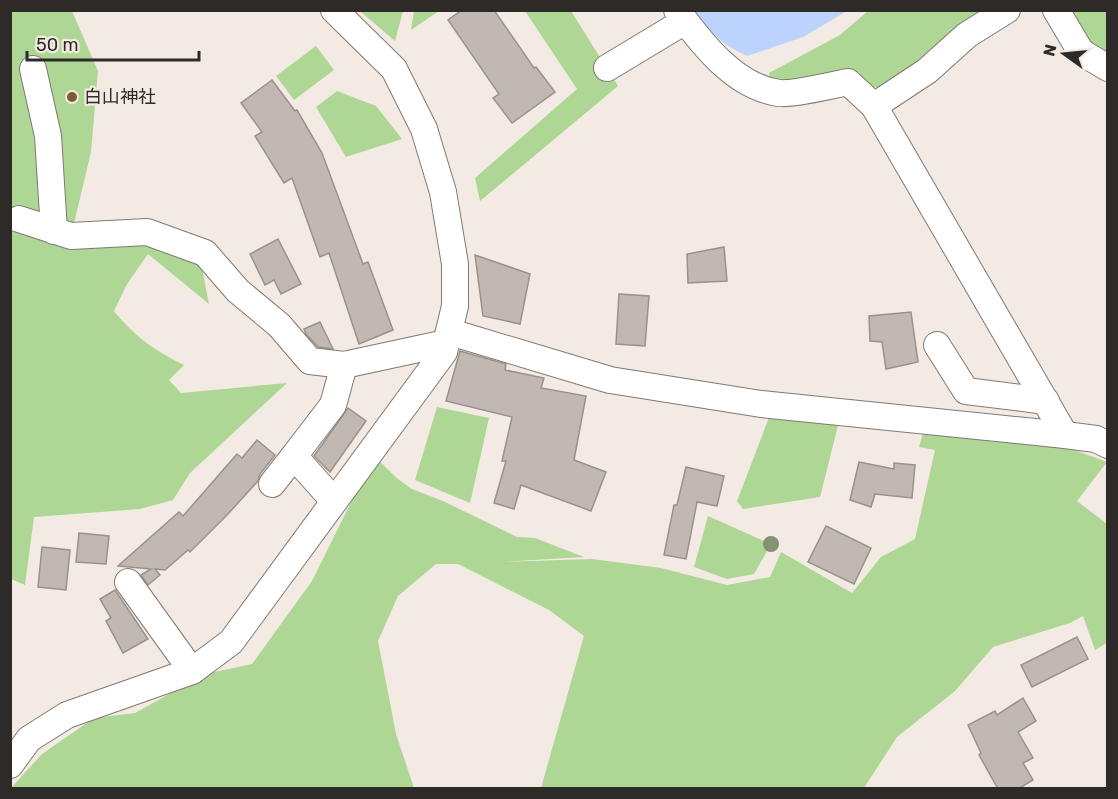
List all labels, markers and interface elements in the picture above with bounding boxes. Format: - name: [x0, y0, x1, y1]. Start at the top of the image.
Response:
- scale bar: [27, 24, 200, 62]
- north arrow: [1034, 24, 1094, 84]
- text: 50 m: [36, 34, 79, 56]
- text: N: [1039, 42, 1061, 58]
- place label: 白山神社: [84, 86, 156, 108]
- marker: 白山神社: [65, 90, 79, 104]

